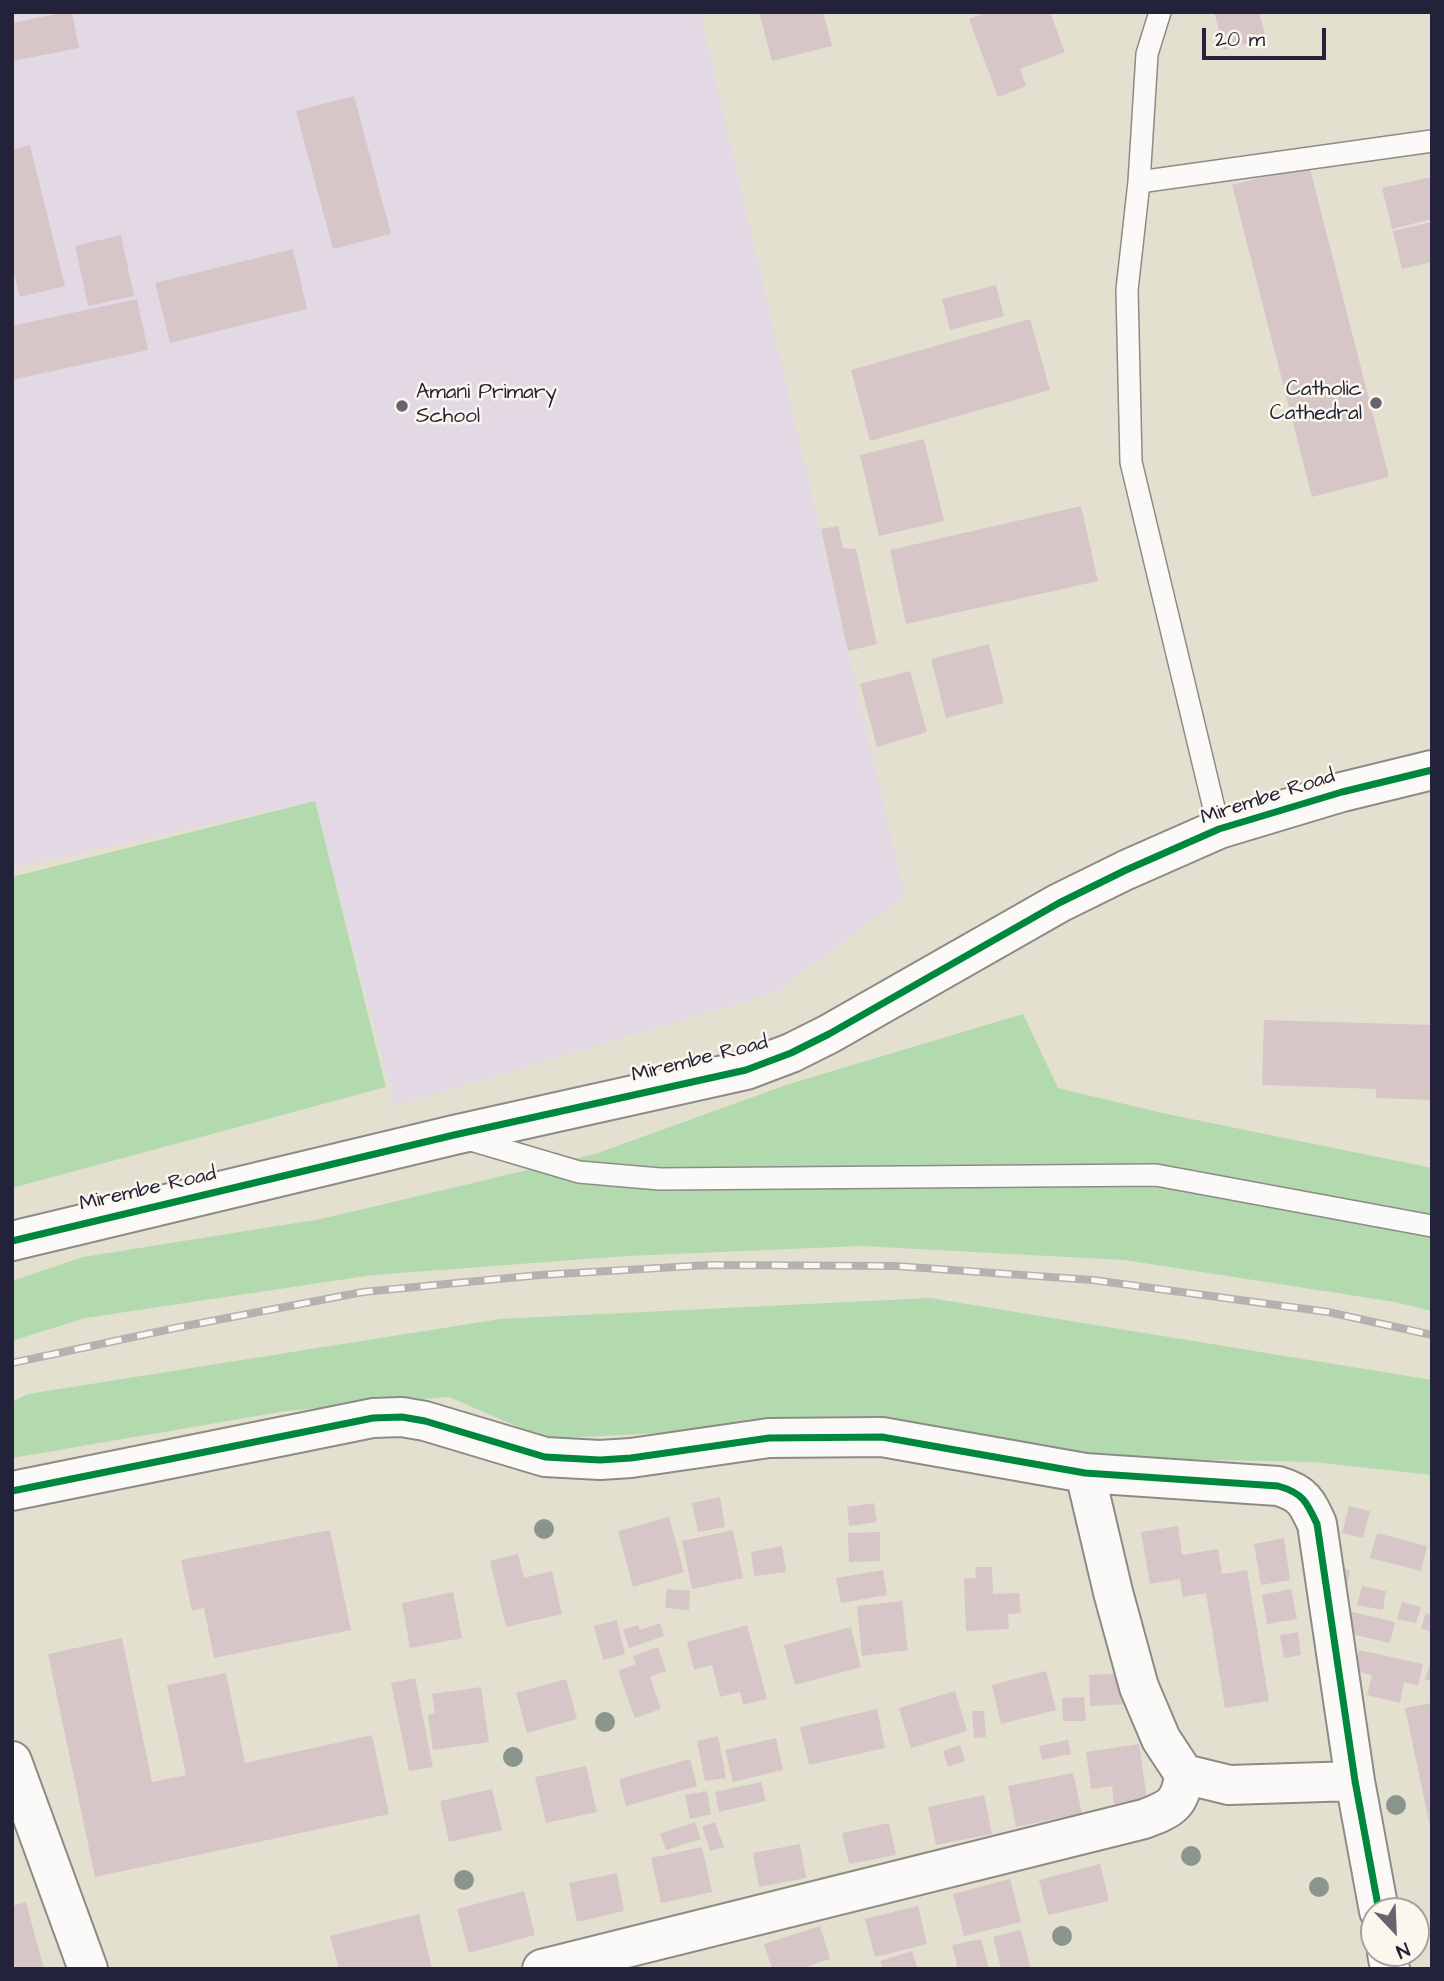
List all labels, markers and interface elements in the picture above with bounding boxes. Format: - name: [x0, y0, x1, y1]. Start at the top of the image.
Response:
- scale bar: [1206, 14, 1330, 58]
- text: 20 m: [1215, 25, 1265, 54]
- place label: Catholic Cathedral: [1270, 378, 1362, 428]
- place label: Amani Primary School: [416, 381, 557, 431]
- marker: Catholic Cathedral: [1368, 395, 1384, 411]
- marker: Amani Primary School: [394, 398, 410, 414]
- street label: Mirembe Road: [1198, 764, 1338, 832]
- street label: Mirembe Road: [629, 1031, 771, 1089]
- street label: Mirembe Road: [77, 1162, 219, 1218]
- north arrow: [1360, 1897, 1430, 1967]
- text: N: [1392, 1935, 1413, 1965]

